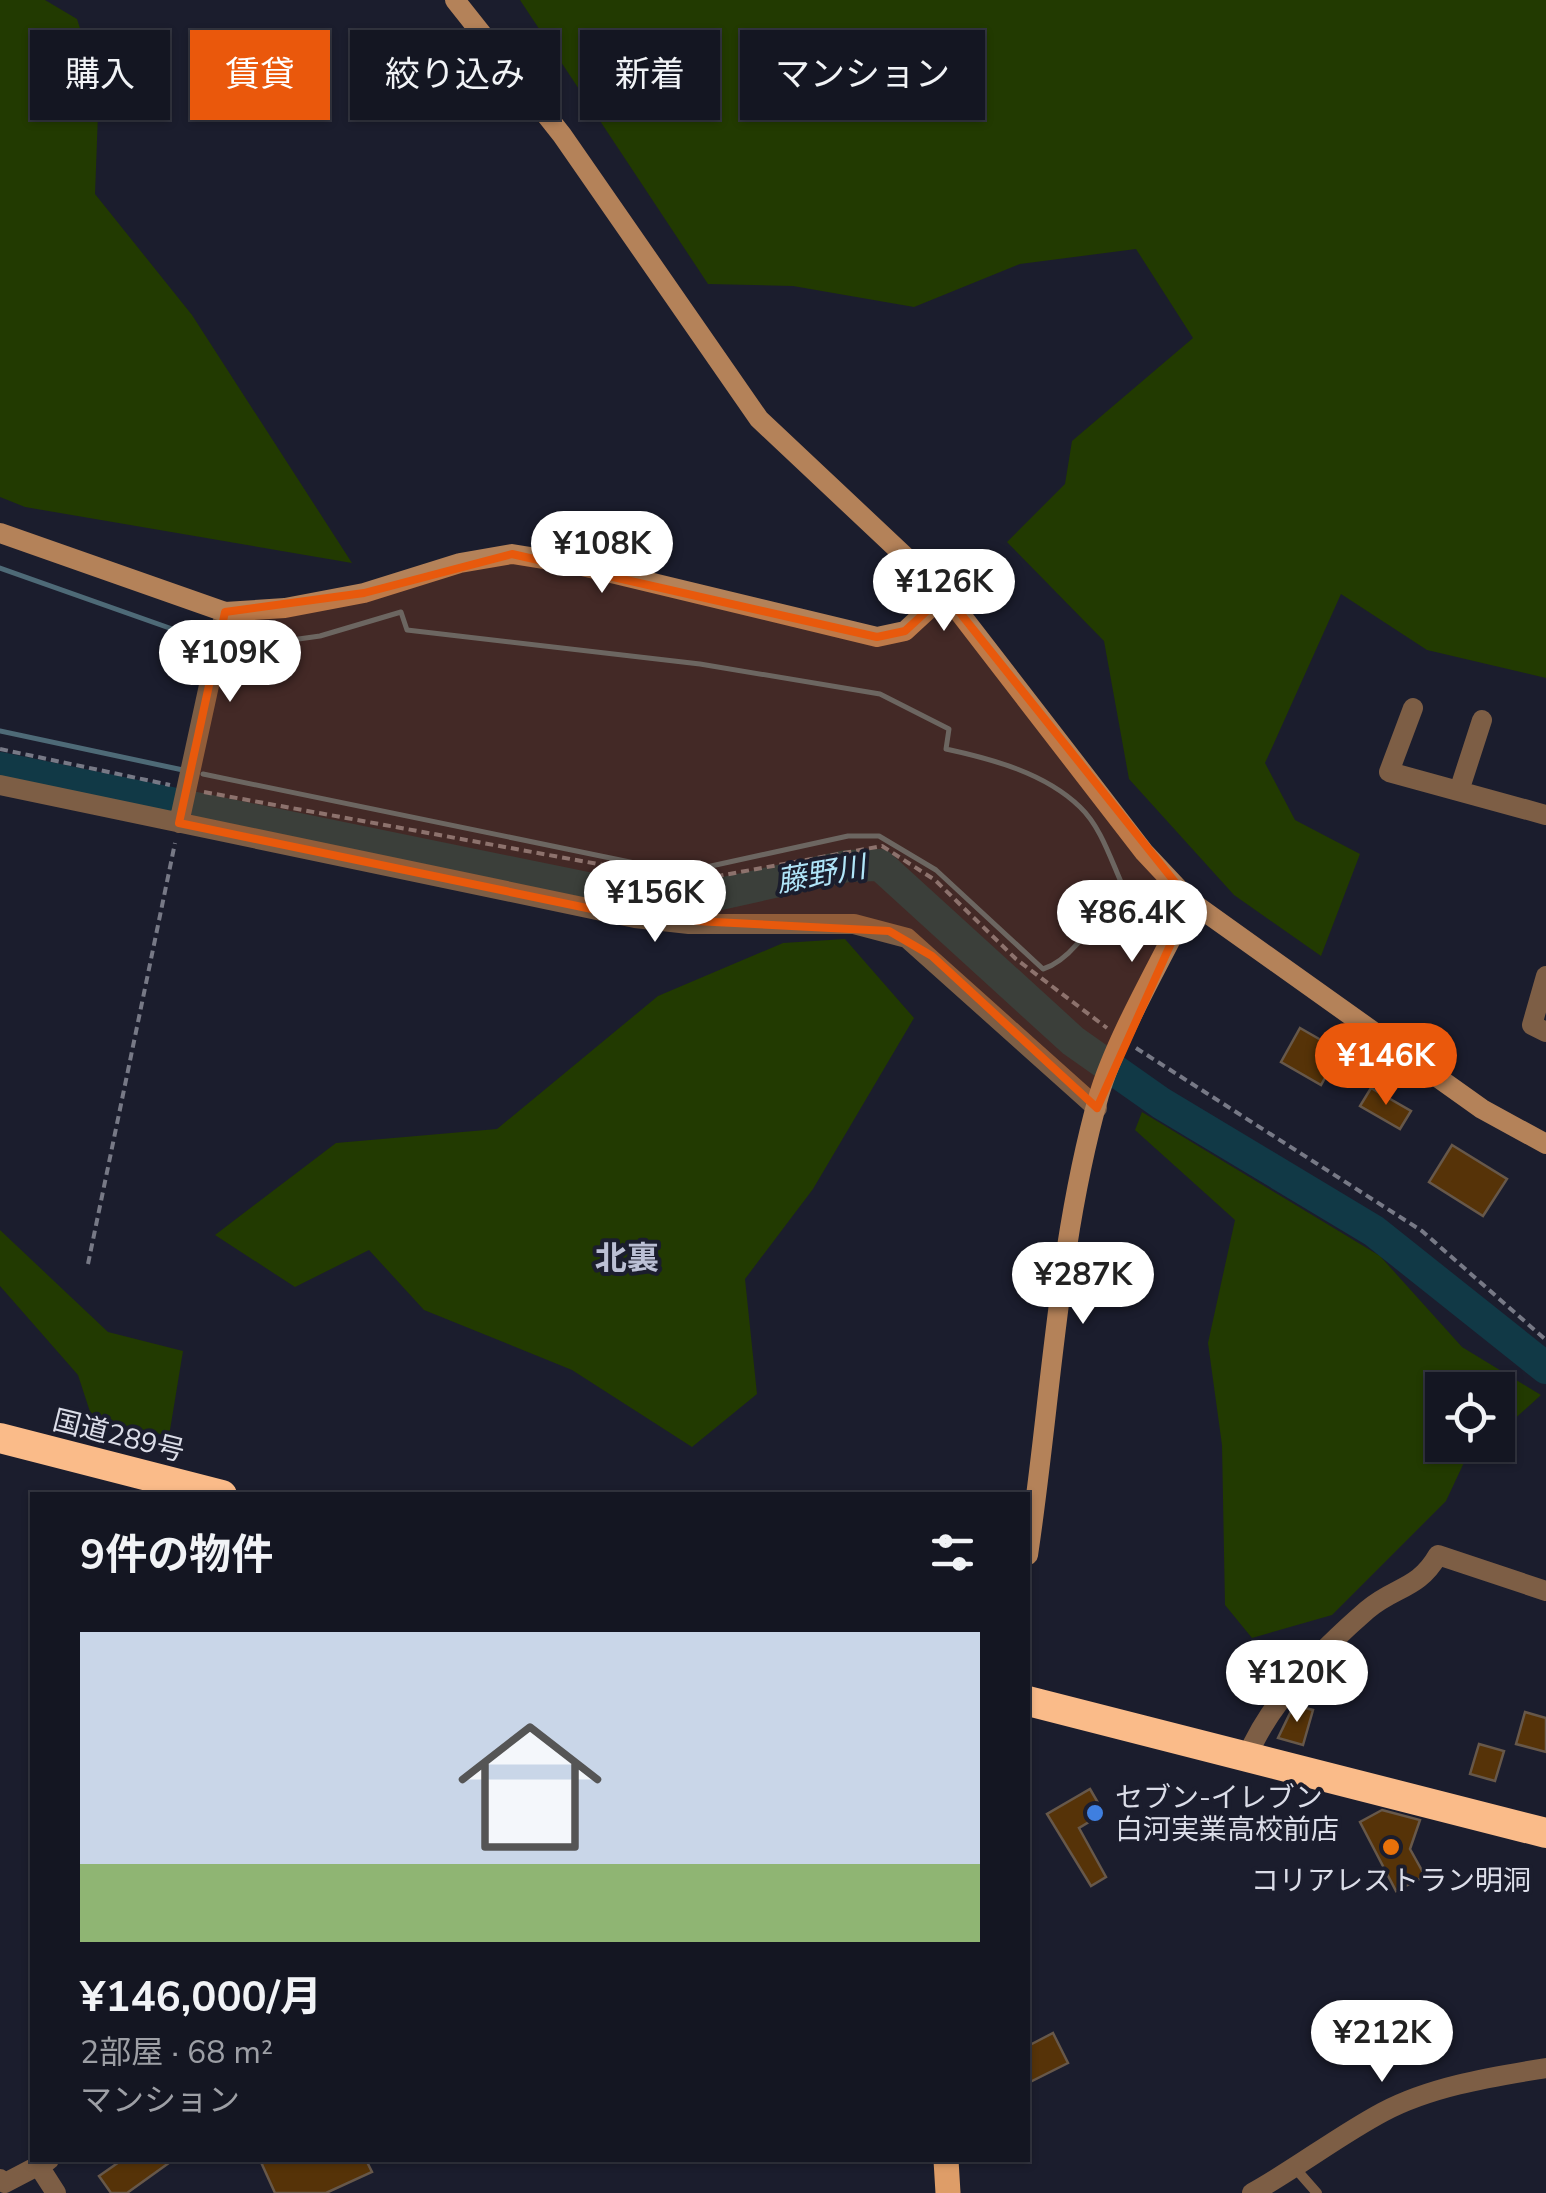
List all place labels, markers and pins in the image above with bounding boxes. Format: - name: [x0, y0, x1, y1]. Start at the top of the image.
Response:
- pin: ¥108K: [532, 511, 672, 596]
- pin: ¥126K: [874, 549, 1014, 634]
- pin: ¥109K: [160, 620, 300, 705]
- pin: ¥156K: [585, 860, 725, 945]
- pin: ¥86.4K: [1051, 880, 1213, 965]
- pin: ¥146K: [1316, 1023, 1456, 1108]
- pin: ¥287K: [1013, 1242, 1153, 1327]
- pin: ¥120K: [1227, 1640, 1367, 1725]
- place label: セブン-イレブン 白河実業高校前店: [1115, 1779, 1339, 1849]
- marker: セブン-イレブン 白河実業高校前店: [1084, 1802, 1106, 1824]
- marker: コリアレストラン明洞: [1380, 1836, 1402, 1858]
- place label: コリアレストラン明洞: [1251, 1862, 1531, 1900]
- pin: ¥212K: [1312, 2000, 1452, 2085]

